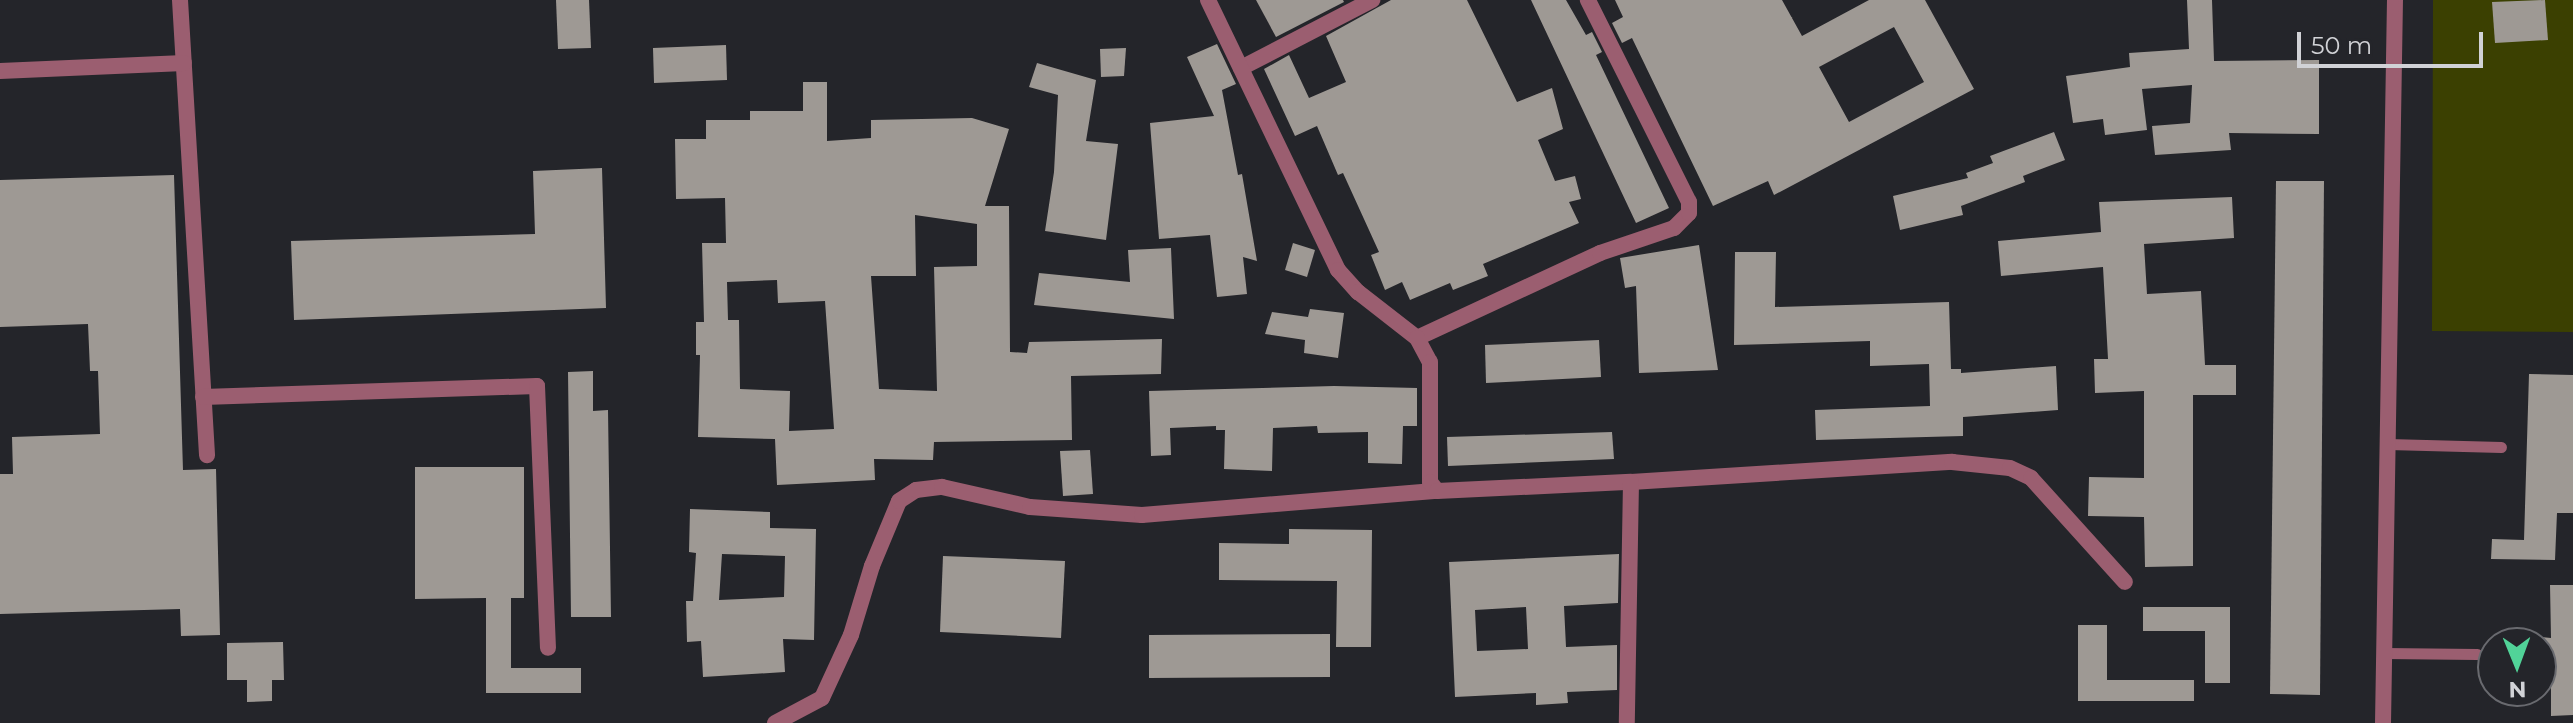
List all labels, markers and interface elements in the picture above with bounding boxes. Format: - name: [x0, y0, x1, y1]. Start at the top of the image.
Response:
- scale bar: [2301, 16, 2487, 66]
- text: 50 m: [2311, 31, 2372, 60]
- north arrow: [2477, 627, 2557, 707]
- text: N: [2508, 676, 2527, 703]

